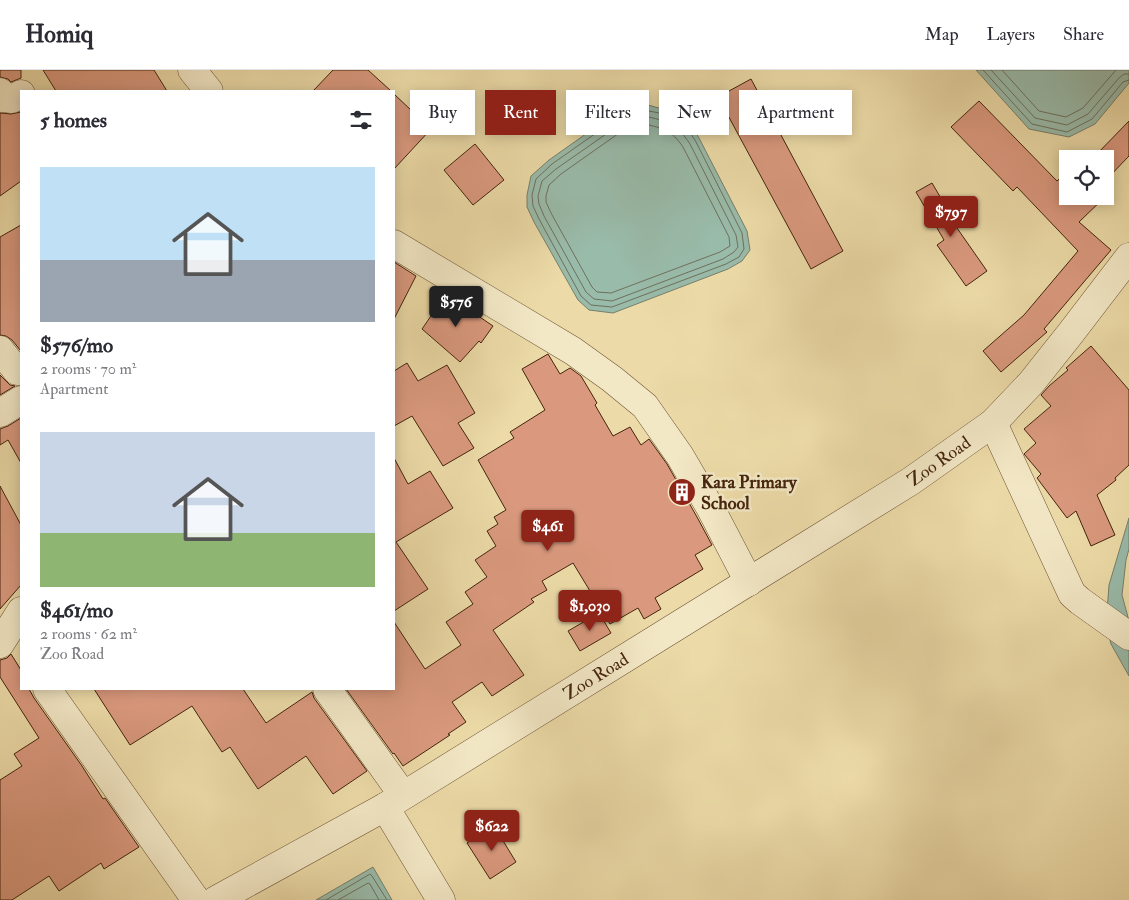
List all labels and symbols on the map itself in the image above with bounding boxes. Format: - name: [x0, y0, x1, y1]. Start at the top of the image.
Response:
- pin: $797: [921, 196, 981, 238]
- pin: $576: [426, 286, 486, 328]
- street label: Zoo Road: [903, 431, 976, 492]
- place label: Kara Primary School: [701, 471, 798, 515]
- building icon: Kara Primary School: [667, 477, 697, 507]
- pin: $461: [518, 510, 578, 552]
- pin: $1,030: [549, 590, 631, 632]
- street label: Zoo Road: [559, 648, 633, 706]
- pin: $622: [462, 810, 522, 852]

